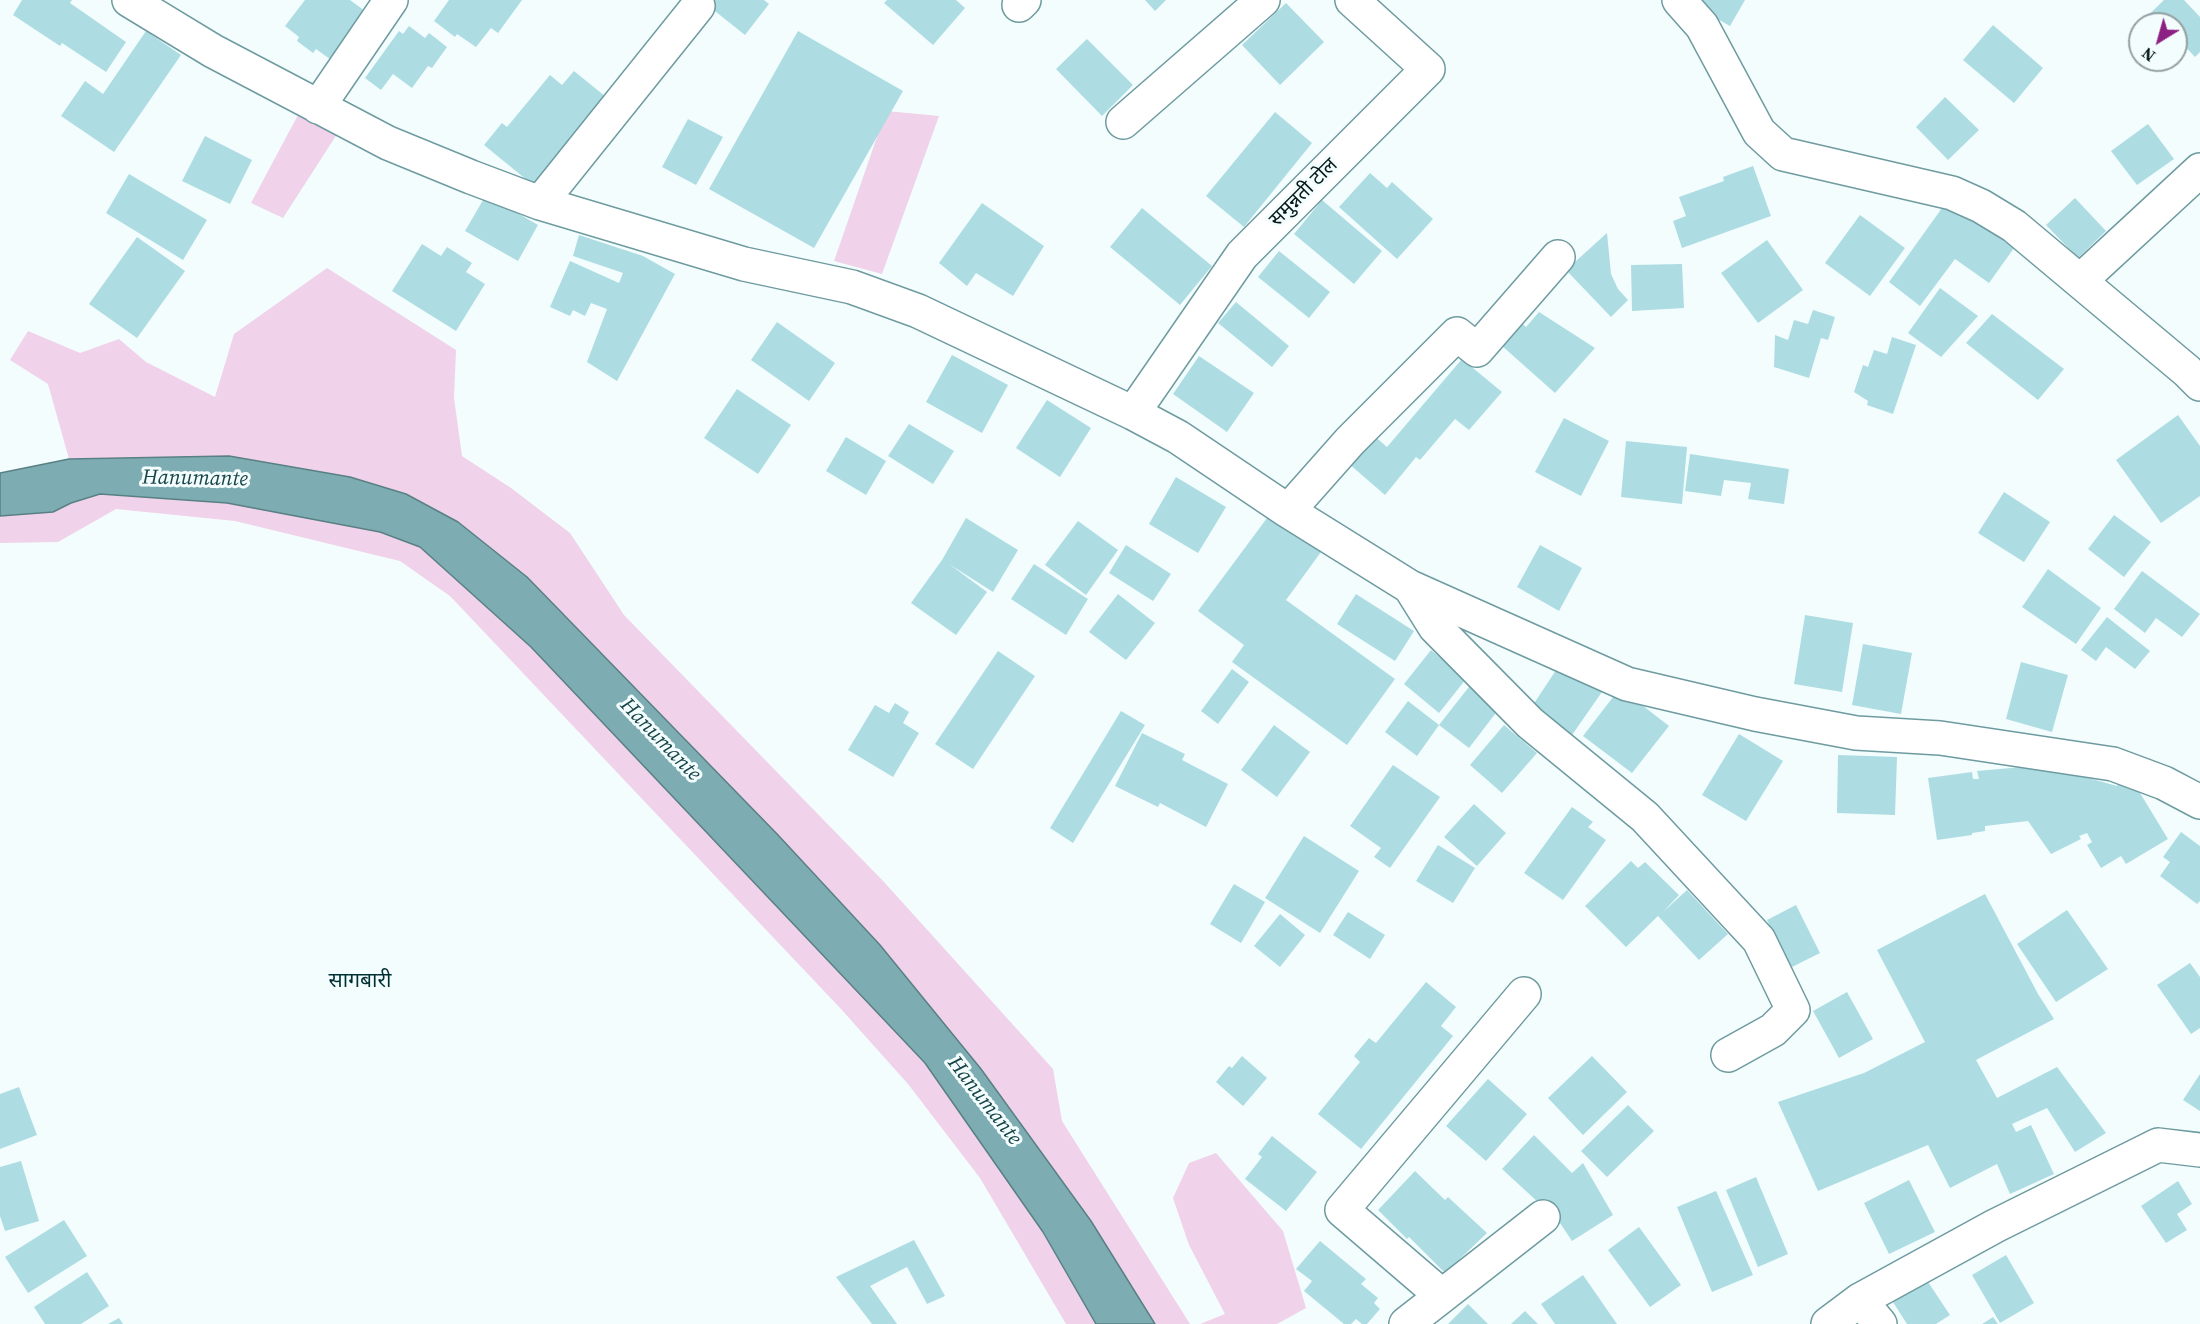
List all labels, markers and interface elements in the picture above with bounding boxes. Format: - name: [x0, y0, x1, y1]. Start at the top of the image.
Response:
- north arrow: [2128, 12, 2188, 72]
- text: N: [2137, 42, 2160, 67]
- street label: समुन्नती टोल: [1265, 154, 1343, 232]
- water label: Hanumante: [142, 465, 248, 493]
- water label: Hanumante: [614, 693, 706, 787]
- district label: सागबारी: [329, 969, 391, 995]
- water label: Hanumante: [942, 1052, 1026, 1150]

